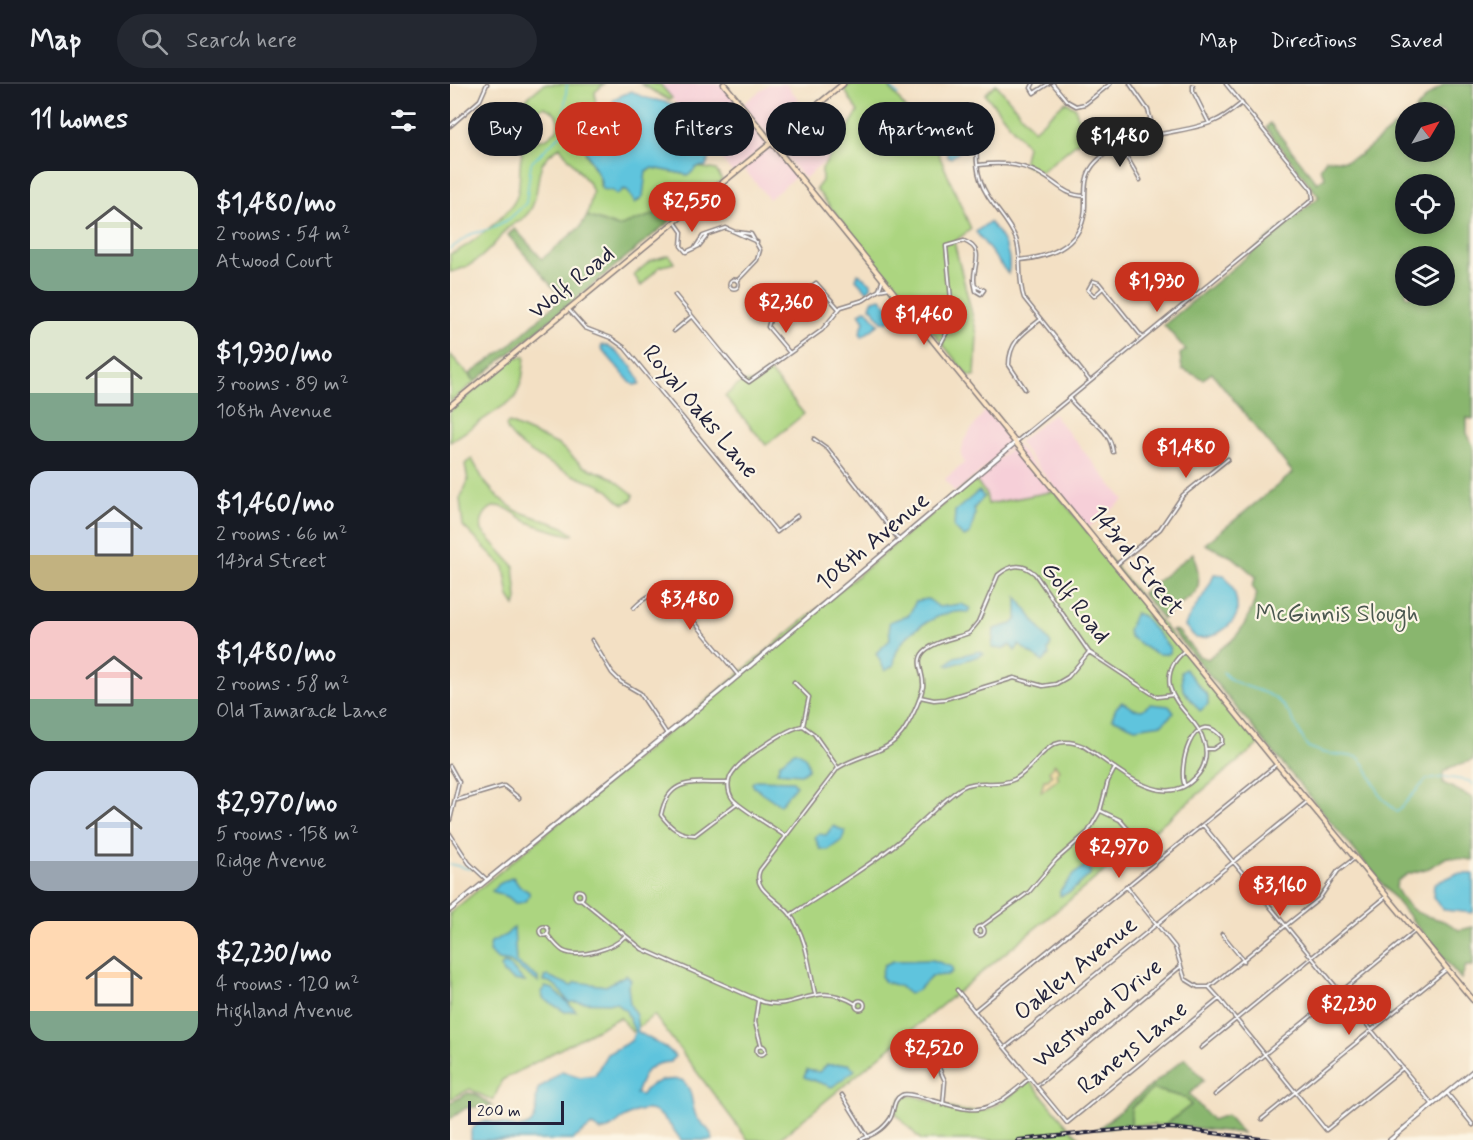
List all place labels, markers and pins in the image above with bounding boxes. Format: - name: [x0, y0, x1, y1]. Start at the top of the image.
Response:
- pin: $1,480: [1071, 117, 1169, 168]
- pin: $2,550: [643, 182, 741, 233]
- pin: $1,930: [1108, 262, 1206, 313]
- pin: $2,360: [737, 283, 835, 334]
- pin: $1,460: [875, 295, 973, 346]
- pin: $1,480: [1137, 428, 1235, 479]
- pin: $3,480: [641, 580, 739, 631]
- pin: $2,970: [1070, 828, 1168, 879]
- pin: $3,160: [1231, 866, 1329, 917]
- pin: $2,230: [1300, 985, 1398, 1036]
- pin: $2,520: [885, 1029, 983, 1080]

